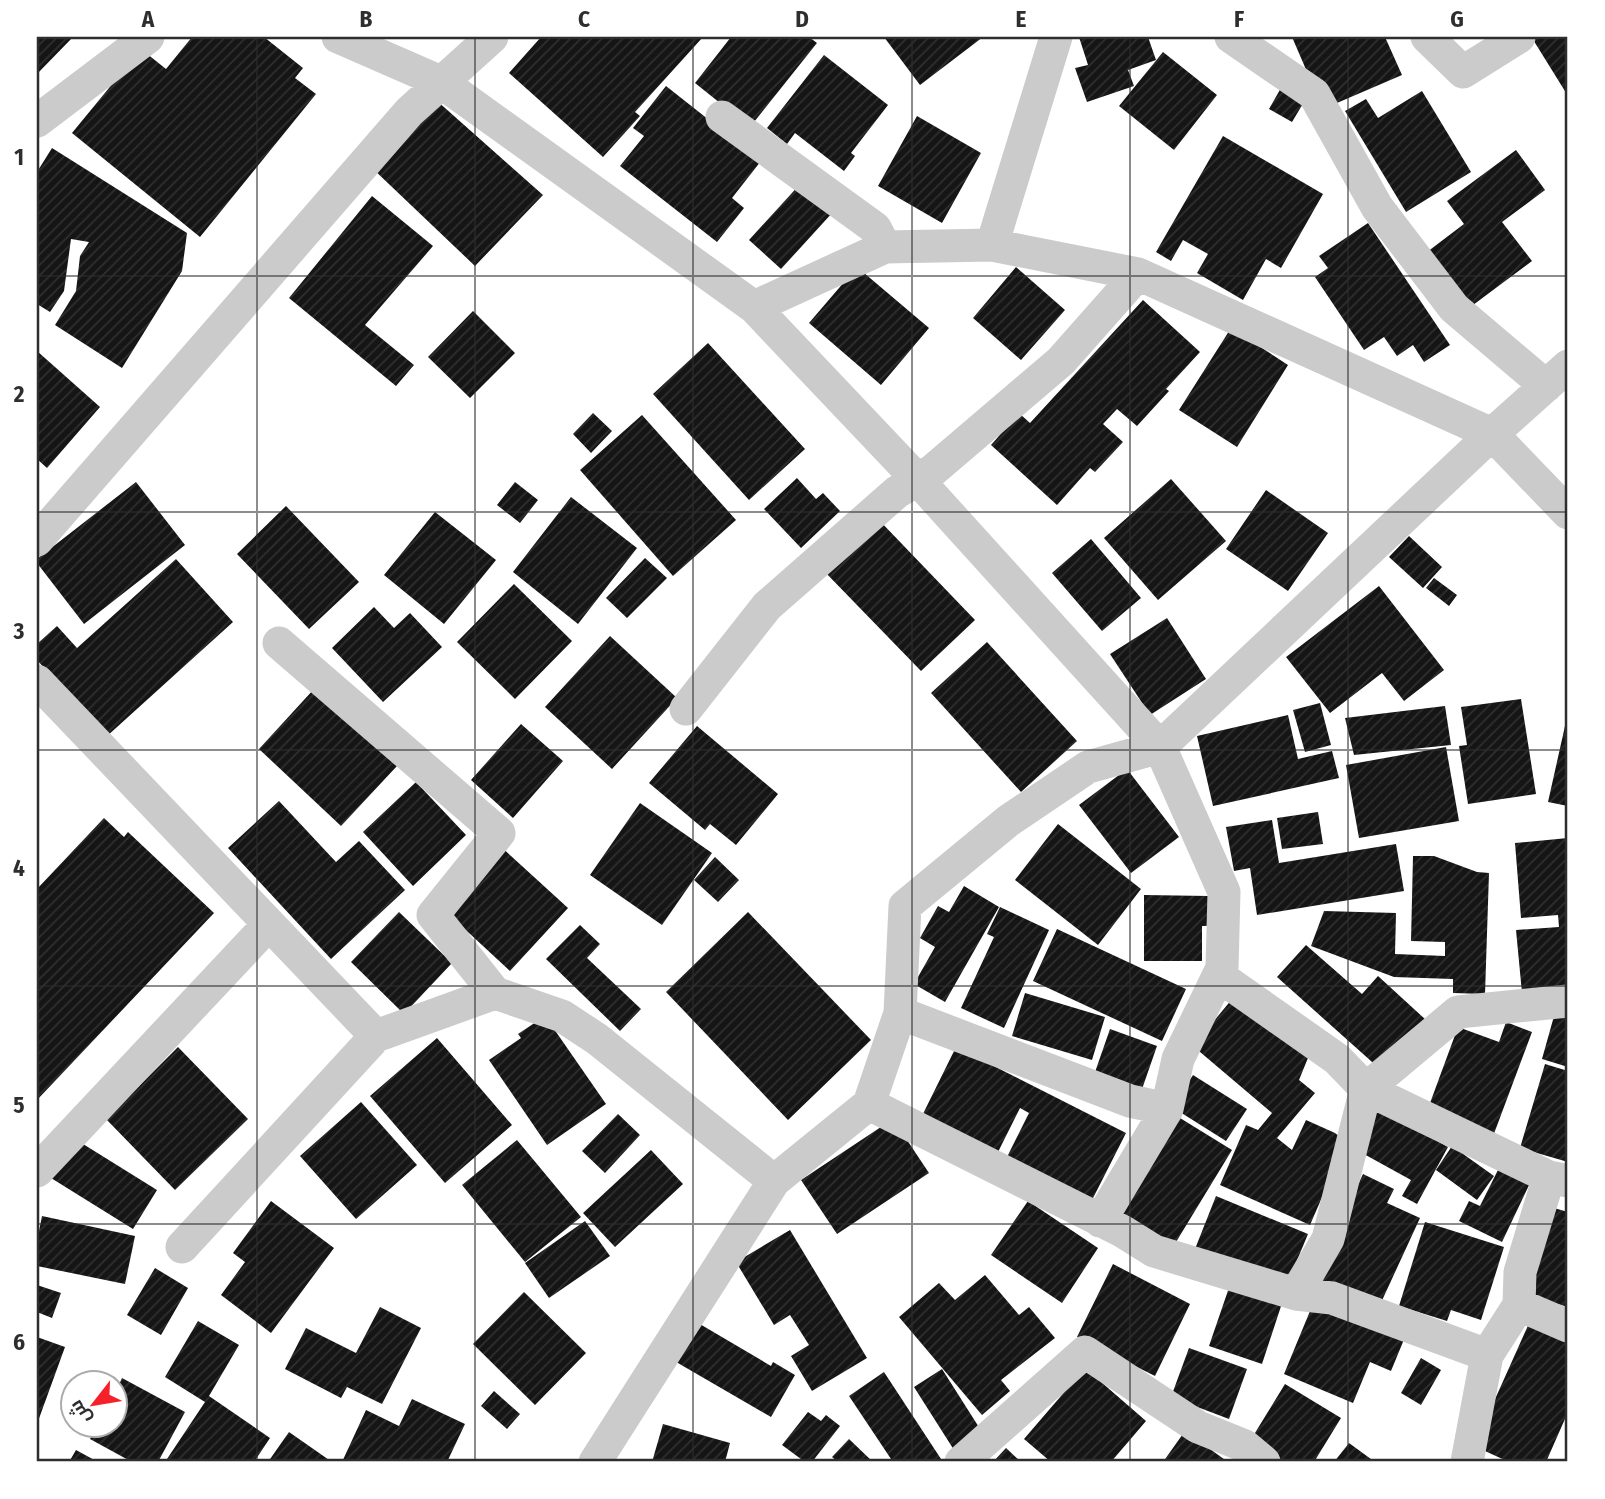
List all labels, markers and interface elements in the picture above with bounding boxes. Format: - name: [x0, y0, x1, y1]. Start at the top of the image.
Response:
- text: A: [141, 5, 155, 33]
- text: B: [360, 5, 373, 33]
- text: C: [578, 5, 590, 33]
- text: D: [795, 5, 809, 33]
- text: E: [1016, 5, 1027, 33]
- text: F: [1234, 5, 1244, 33]
- text: G: [1450, 5, 1464, 33]
- text: 1: [14, 143, 24, 171]
- text: 2: [13, 380, 25, 408]
- text: 3: [13, 617, 25, 645]
- text: 4: [13, 854, 25, 882]
- text: 5: [13, 1091, 25, 1119]
- text: 6: [13, 1328, 25, 1356]
- north arrow: [60, 1370, 130, 1440]
- text: ش: [64, 1396, 96, 1429]

